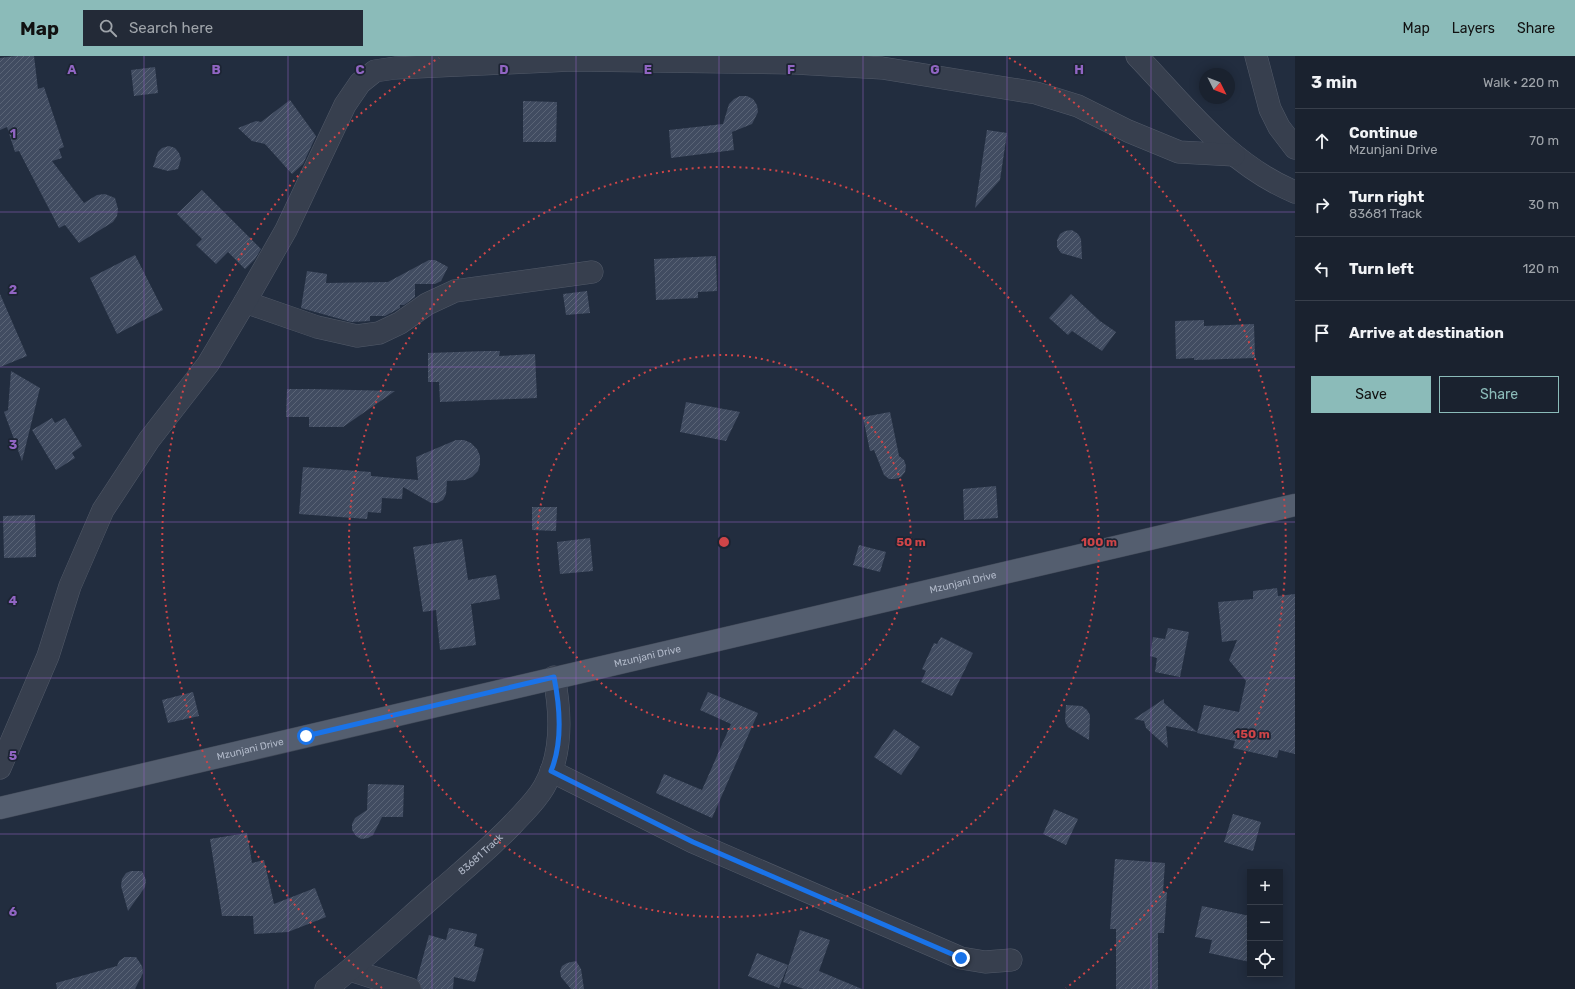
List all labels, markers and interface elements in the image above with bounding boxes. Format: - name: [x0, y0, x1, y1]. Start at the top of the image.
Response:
- search box: [83, 10, 363, 46]
- text: Map: [20, 17, 59, 40]
- icon: search: [97, 17, 119, 39]
- text: Search here: [129, 19, 213, 37]
- text: Map: [1403, 20, 1430, 37]
- text: Layers: [1452, 20, 1495, 37]
- text: Share: [1517, 20, 1555, 37]
- text: A: [67, 62, 77, 77]
- text: B: [211, 62, 221, 77]
- text: C: [355, 62, 365, 77]
- text: D: [499, 62, 509, 77]
- text: E: [644, 62, 652, 77]
- text: F: [787, 62, 795, 77]
- text: G: [930, 62, 940, 77]
- text: H: [1074, 62, 1084, 77]
- north arrow: [1199, 68, 1235, 104]
- text: 3 min: [1311, 72, 1357, 92]
- text: Walk · 220 m: [1483, 75, 1559, 90]
- text: Continue: [1349, 124, 1418, 142]
- text: 1: [10, 126, 16, 141]
- icon: ahead: [1311, 130, 1333, 152]
- text: 70 m: [1529, 133, 1559, 148]
- text: Mzunjani Drive: [1349, 142, 1438, 157]
- text: Turn right: [1349, 188, 1424, 206]
- icon: right: [1311, 194, 1333, 216]
- text: 30 m: [1528, 197, 1559, 212]
- text: 83681 Track: [1349, 206, 1422, 221]
- icon: left: [1311, 258, 1333, 280]
- text: Turn left: [1349, 260, 1414, 278]
- text: 120 m: [1523, 261, 1559, 276]
- text: 2: [9, 282, 17, 297]
- icon: arrive: [1311, 322, 1333, 344]
- text: Arrive at destination: [1349, 324, 1504, 342]
- button: Save: [1311, 376, 1431, 413]
- button: Share: [1439, 376, 1559, 413]
- text: 3: [9, 437, 18, 452]
- centre of rings: [717, 535, 731, 549]
- text: 50 m: [896, 535, 926, 549]
- text: 100 m: [1081, 535, 1117, 549]
- street label: Mzunjani Drive: [928, 569, 998, 596]
- text: 4: [9, 593, 18, 608]
- street label: Mzunjani Drive: [613, 643, 682, 670]
- route start: [297, 727, 315, 745]
- text: 150 m: [1234, 727, 1270, 741]
- street label: Mzunjani Drive: [216, 736, 285, 763]
- text: 5: [9, 748, 17, 763]
- street label: 83681 Track: [456, 831, 506, 878]
- map controls: [1247, 869, 1283, 977]
- button: +: [1247, 869, 1283, 905]
- text: 6: [9, 904, 18, 919]
- button: −: [1247, 905, 1283, 941]
- button: locate: [1247, 941, 1283, 977]
- route end: [952, 949, 970, 967]

